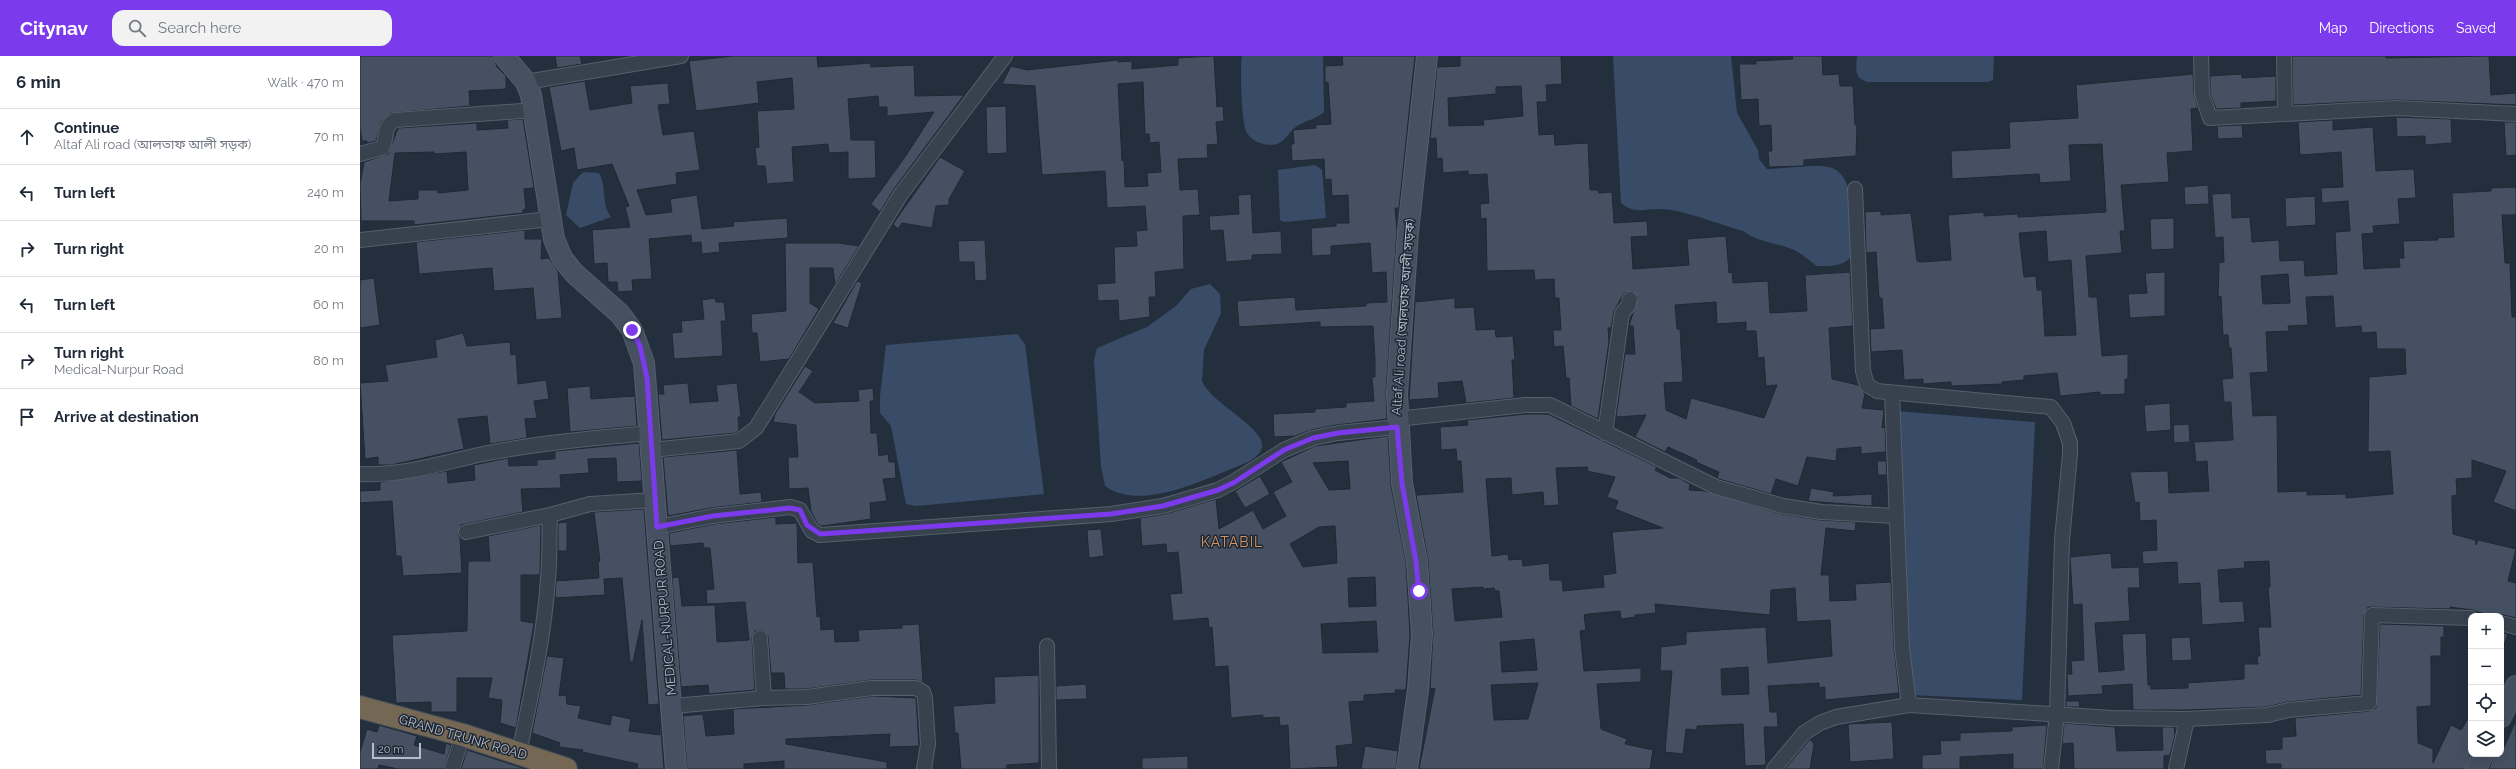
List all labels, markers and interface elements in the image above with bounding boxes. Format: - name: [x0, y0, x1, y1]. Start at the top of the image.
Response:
- search box: [112, 10, 392, 46]
- text: Citynav: [20, 17, 88, 39]
- icon: search: [126, 17, 148, 39]
- text: Search here: [158, 19, 241, 37]
- text: Map: [2319, 20, 2347, 36]
- text: Directions: [2369, 20, 2434, 36]
- text: Saved: [2456, 20, 2496, 36]
- text: 6 min: [16, 72, 61, 92]
- text: Walk · 470 m: [267, 75, 344, 90]
- text: Continue: [54, 119, 119, 137]
- icon: ahead: [16, 126, 38, 148]
- text: 70 m: [314, 129, 344, 144]
- text: Altaf Ali road (আলতাফ আলী সড়ক): [54, 137, 251, 152]
- icon: left: [16, 182, 38, 204]
- text: Turn left: [54, 184, 115, 202]
- text: 240 m: [307, 185, 344, 200]
- street label: Altaf Ali road (আলতাফ আলী সড়ক): [1389, 218, 1417, 416]
- icon: right: [16, 238, 38, 260]
- text: Turn right: [54, 240, 124, 258]
- text: 20 m: [314, 241, 344, 256]
- icon: left: [16, 294, 38, 316]
- text: Turn left: [54, 296, 115, 314]
- text: 60 m: [313, 297, 344, 312]
- route end: [623, 321, 641, 339]
- text: Turn right: [54, 344, 124, 362]
- icon: right: [16, 350, 38, 372]
- text: 80 m: [313, 353, 344, 368]
- text: Medical-Nurpur Road: [54, 362, 184, 377]
- icon: arrive: [16, 406, 38, 428]
- text: Arrive at destination: [54, 408, 199, 426]
- district label: KATABIL: [1201, 534, 1263, 550]
- street label: MEDICAL-NURPUR ROAD: [651, 540, 679, 696]
- route start: [1410, 582, 1428, 600]
- map controls: [2468, 613, 2504, 757]
- button: +: [2468, 613, 2504, 649]
- button: −: [2468, 649, 2504, 685]
- button: locate: [2468, 685, 2504, 721]
- street label: GRAND TRUNK ROAD: [397, 712, 529, 762]
- button: layers: [2468, 721, 2504, 757]
- scale bar: [372, 741, 421, 760]
- text: 20 m: [378, 743, 403, 756]

